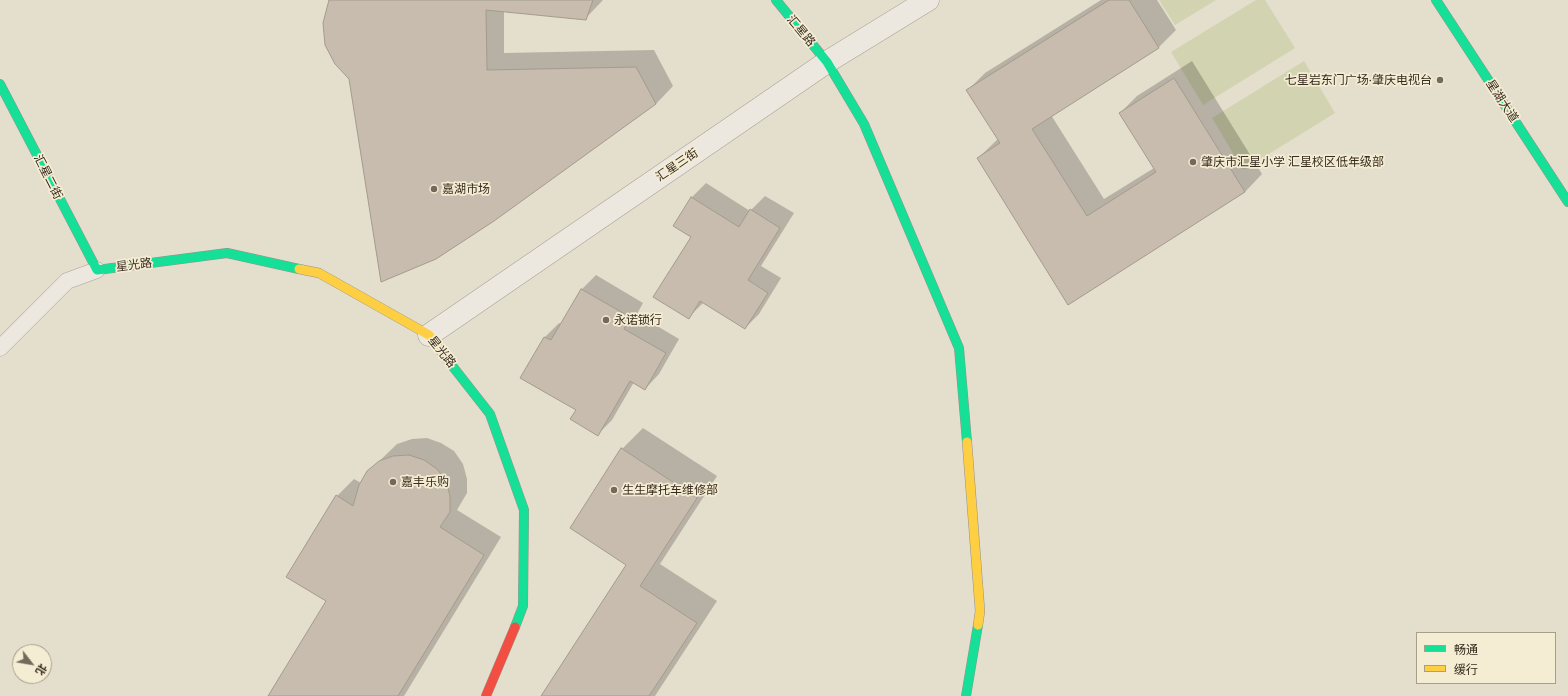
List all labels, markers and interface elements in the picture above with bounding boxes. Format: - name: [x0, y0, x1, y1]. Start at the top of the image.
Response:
- street label: 汇星路: [784, 13, 818, 49]
- place label: 七星岩东门广场·肇庆电视台: [1285, 73, 1432, 87]
- marker: 七星岩东门广场·肇庆电视台: [1435, 75, 1445, 85]
- street label: 星湖大道: [1483, 77, 1521, 125]
- street label: 汇星三街: [653, 146, 701, 184]
- street label: 汇星二街: [31, 152, 65, 202]
- place label: 肇庆市汇星小学 汇星校区低年级部: [1201, 155, 1384, 169]
- marker: 肇庆市汇星小学 汇星校区低年级部: [1188, 157, 1198, 167]
- place label: 嘉湖市场: [442, 182, 490, 196]
- marker: 嘉湖市场: [429, 184, 439, 194]
- street label: 星光路: [115, 256, 153, 274]
- place label: 永诺锁行: [614, 313, 662, 327]
- marker: 永诺锁行: [601, 315, 611, 325]
- street label: 星光路: [425, 333, 459, 371]
- place label: 嘉丰乐购: [401, 475, 449, 489]
- marker: 嘉丰乐购: [388, 477, 398, 487]
- place label: 生生摩托车维修部: [622, 483, 718, 497]
- marker: 生生摩托车维修部: [609, 485, 619, 495]
- legend: [1416, 632, 1556, 684]
- text: 畅通: [1454, 641, 1478, 657]
- north arrow: [12, 644, 52, 684]
- text: 北: [33, 661, 51, 679]
- text: 缓行: [1454, 661, 1478, 677]

